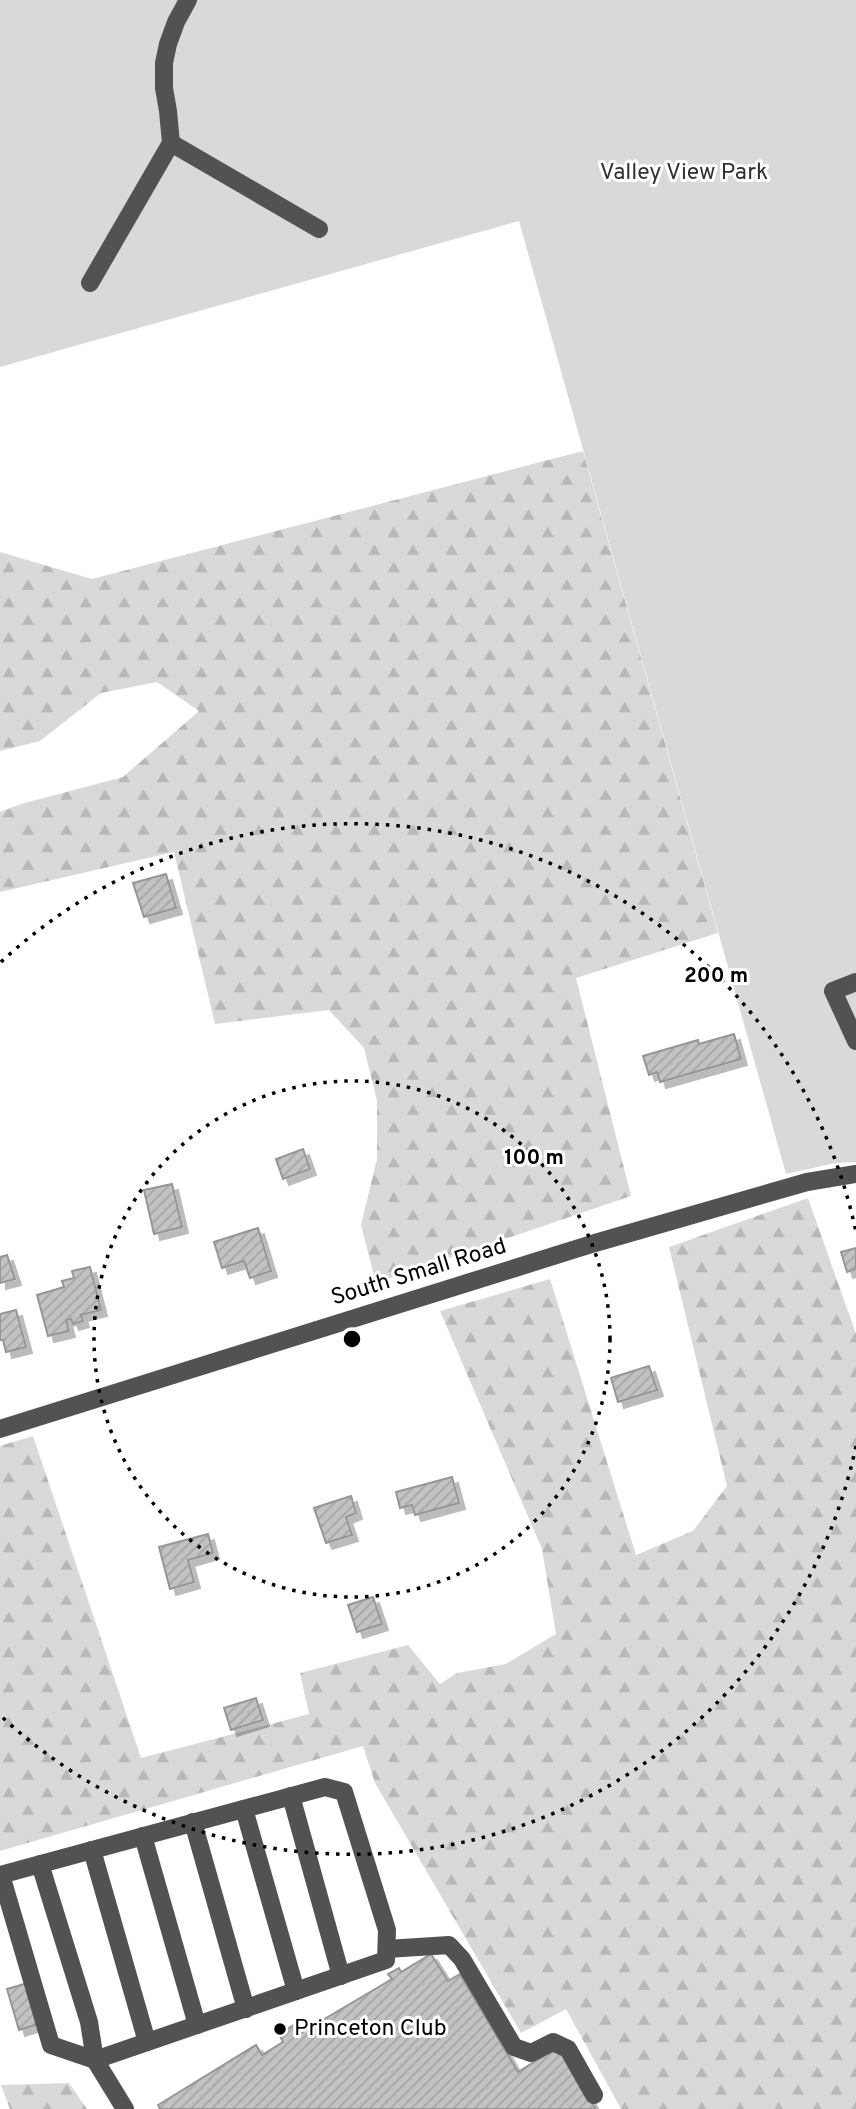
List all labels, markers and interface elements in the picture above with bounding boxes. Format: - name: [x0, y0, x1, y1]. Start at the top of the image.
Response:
- park label: Valley View Park: [600, 159, 768, 188]
- text: 200 m: [684, 963, 748, 990]
- text: 100 m: [504, 1145, 564, 1172]
- street label: South Small Road: [328, 1233, 510, 1313]
- centre of rings: [340, 1327, 364, 1351]
- place label: Princeton Club: [294, 2015, 447, 2044]
- marker: Princeton Club: [272, 2021, 288, 2037]

